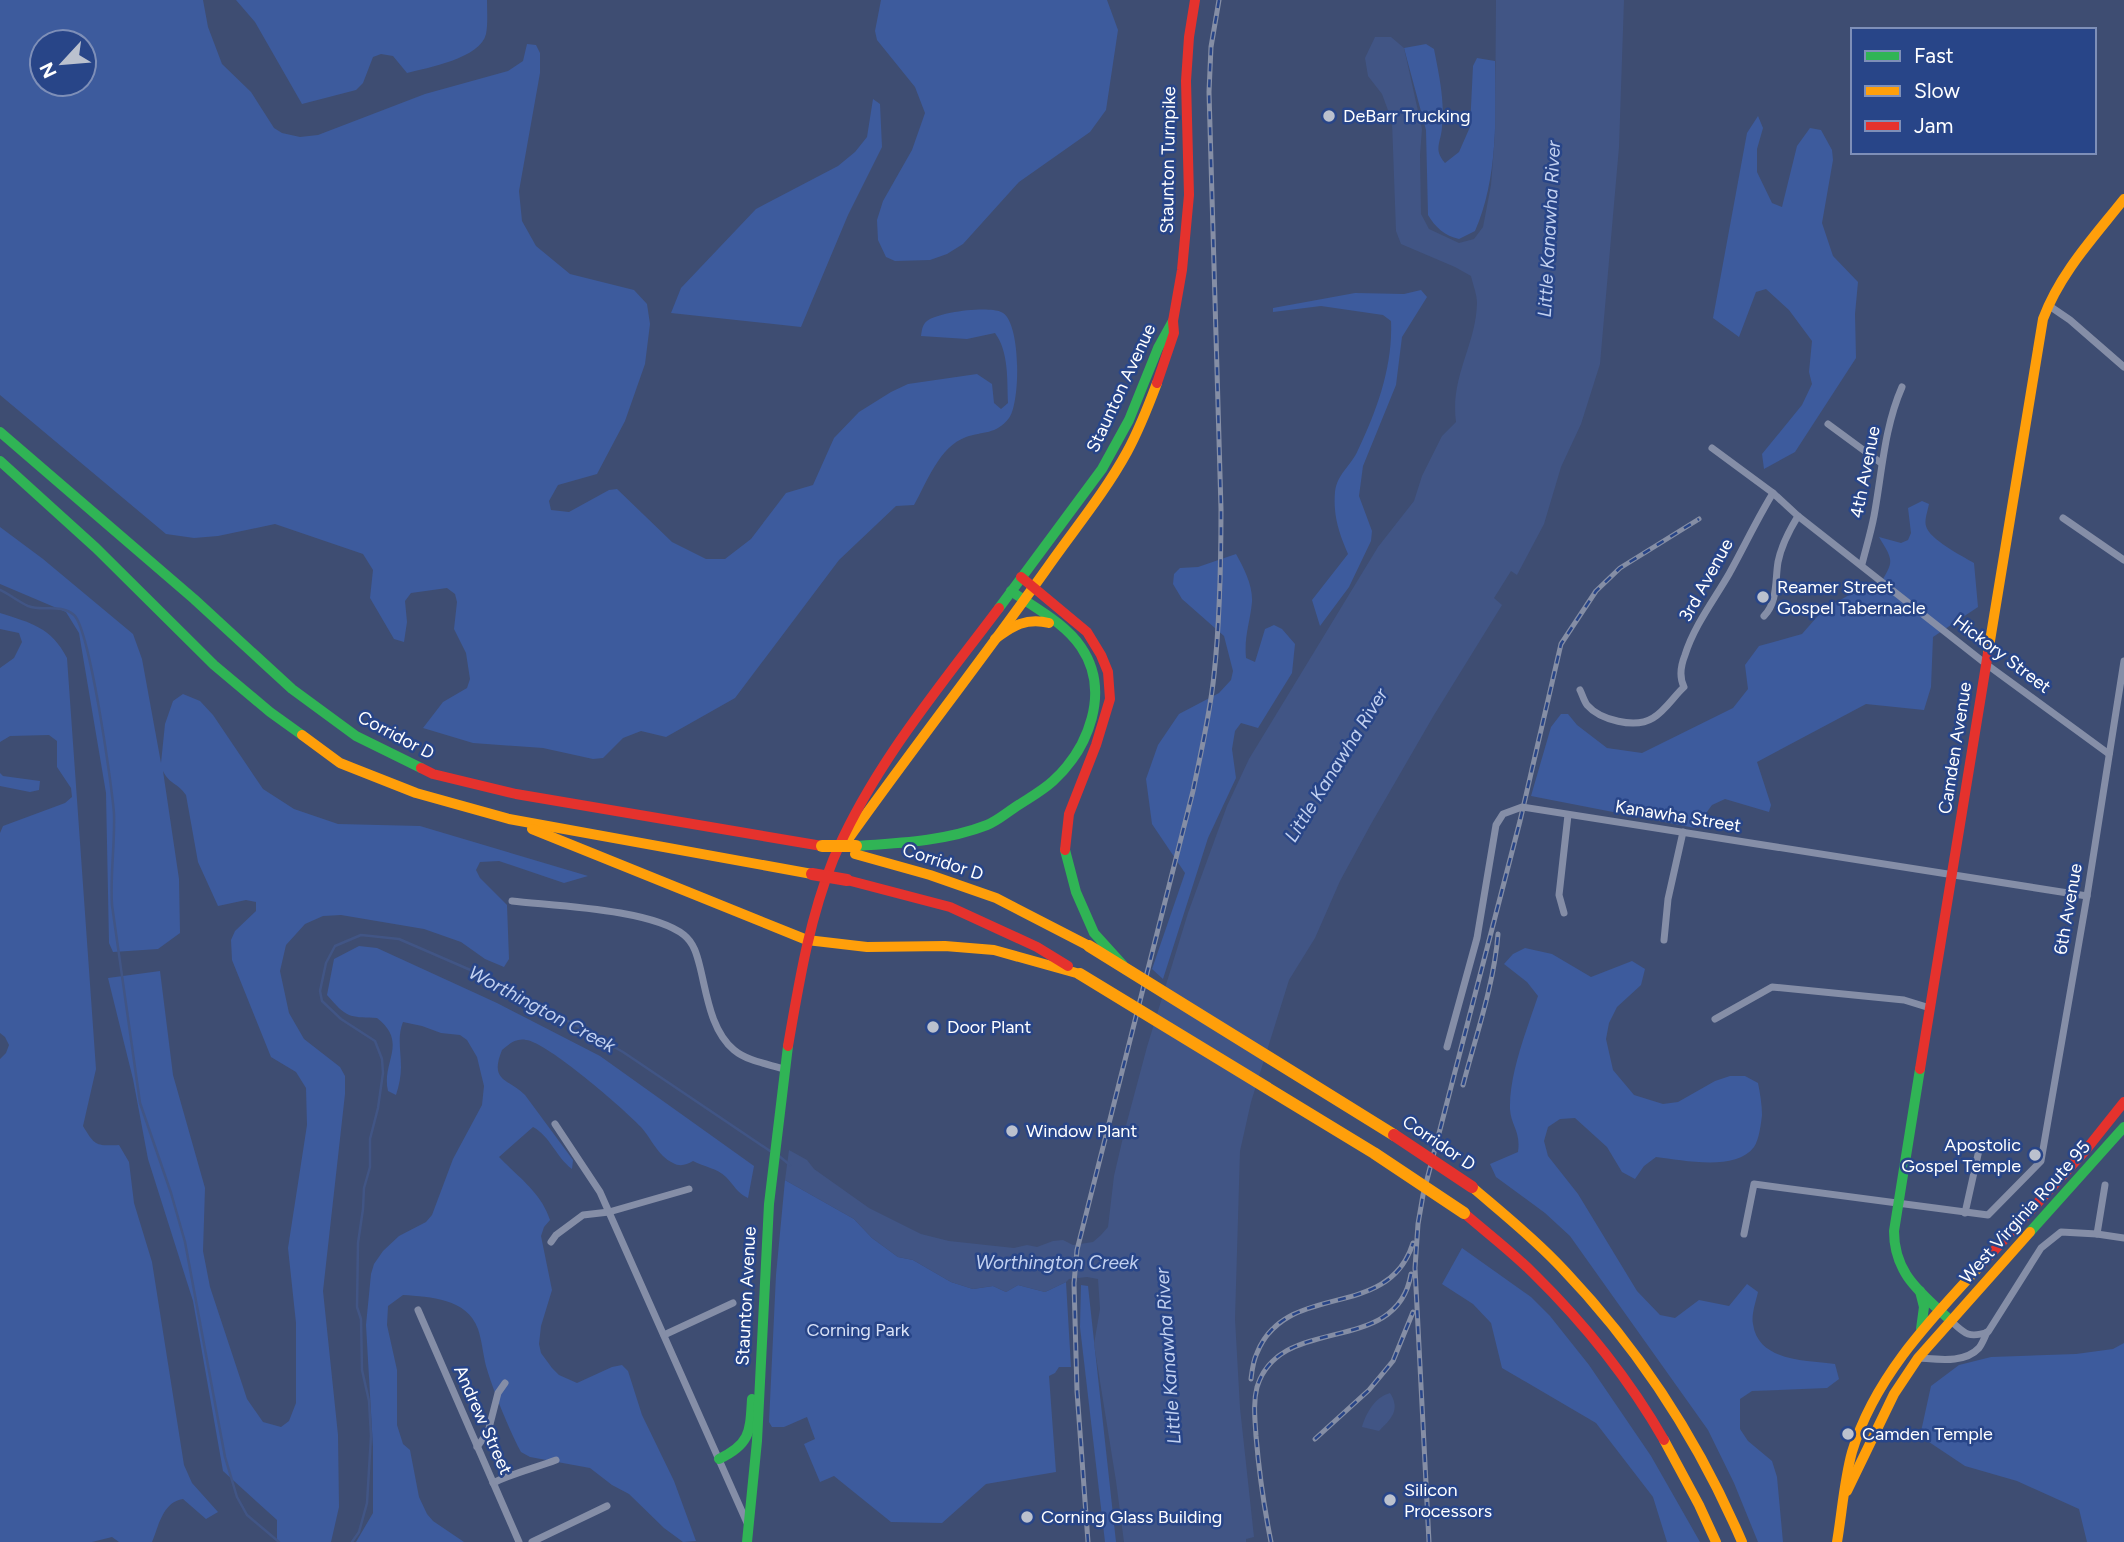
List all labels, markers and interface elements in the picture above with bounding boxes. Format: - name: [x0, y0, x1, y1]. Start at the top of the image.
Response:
- north arrow: [28, 28, 98, 98]
- legend: [1851, 28, 2096, 154]
- text: Fast: [1914, 43, 1954, 68]
- text: N: [35, 59, 62, 82]
- text: Slow: [1914, 78, 1960, 103]
- street label: Staunton Turnpike: [1156, 86, 1180, 234]
- place label: DeBarr Trucking: [1343, 105, 1470, 127]
- marker: DeBarr Trucking: [1321, 108, 1337, 124]
- text: Jam: [1914, 113, 1953, 138]
- water label: Little Kanawha River: [1533, 140, 1565, 318]
- street label: Staunton Avenue: [1082, 320, 1161, 456]
- street label: 4th Avenue: [1845, 424, 1885, 520]
- street label: 3rd Avenue: [1674, 534, 1738, 625]
- place label: Reamer Street Gospel Tabernacle: [1777, 576, 1926, 619]
- marker: Reamer Street Gospel Tabernacle: [1755, 589, 1771, 605]
- street label: Hickory Street: [1949, 610, 2055, 698]
- street label: Camden Avenue: [1934, 680, 1976, 816]
- water label: Little Kanawha River: [1279, 683, 1393, 846]
- street label: Corridor D: [354, 706, 438, 764]
- street label: Kanawha Street: [1613, 795, 1743, 837]
- street label: Corridor D: [900, 839, 986, 885]
- street label: 6th Avenue: [2049, 861, 2087, 956]
- water label: Worthington Creek: [465, 961, 620, 1058]
- place label: Door Plant: [947, 1016, 1031, 1038]
- marker: Door Plant: [925, 1019, 941, 1035]
- street label: Corridor D: [1398, 1110, 1480, 1176]
- place label: Window Plant: [1026, 1120, 1137, 1142]
- marker: Window Plant: [1004, 1123, 1020, 1139]
- place label: Apostolic Gospel Temple: [1901, 1134, 2021, 1177]
- street label: West Virginia Route 95: [1955, 1136, 2095, 1288]
- marker: Apostolic Gospel Temple: [2027, 1147, 2043, 1163]
- street label: Staunton Avenue: [731, 1226, 761, 1366]
- water label: Worthington Creek: [976, 1251, 1139, 1274]
- water label: Little Kanawha River: [1150, 1266, 1186, 1445]
- park label: Corning Park: [806, 1319, 910, 1341]
- street label: Andrew Street: [449, 1362, 517, 1478]
- place label: Camden Temple: [1862, 1423, 1993, 1445]
- marker: Camden Temple: [1840, 1426, 1856, 1442]
- place label: Silicon Processors: [1404, 1479, 1492, 1522]
- marker: Silicon Processors: [1382, 1492, 1398, 1508]
- place label: Corning Glass Building: [1041, 1506, 1222, 1528]
- marker: Corning Glass Building: [1019, 1509, 1035, 1525]

